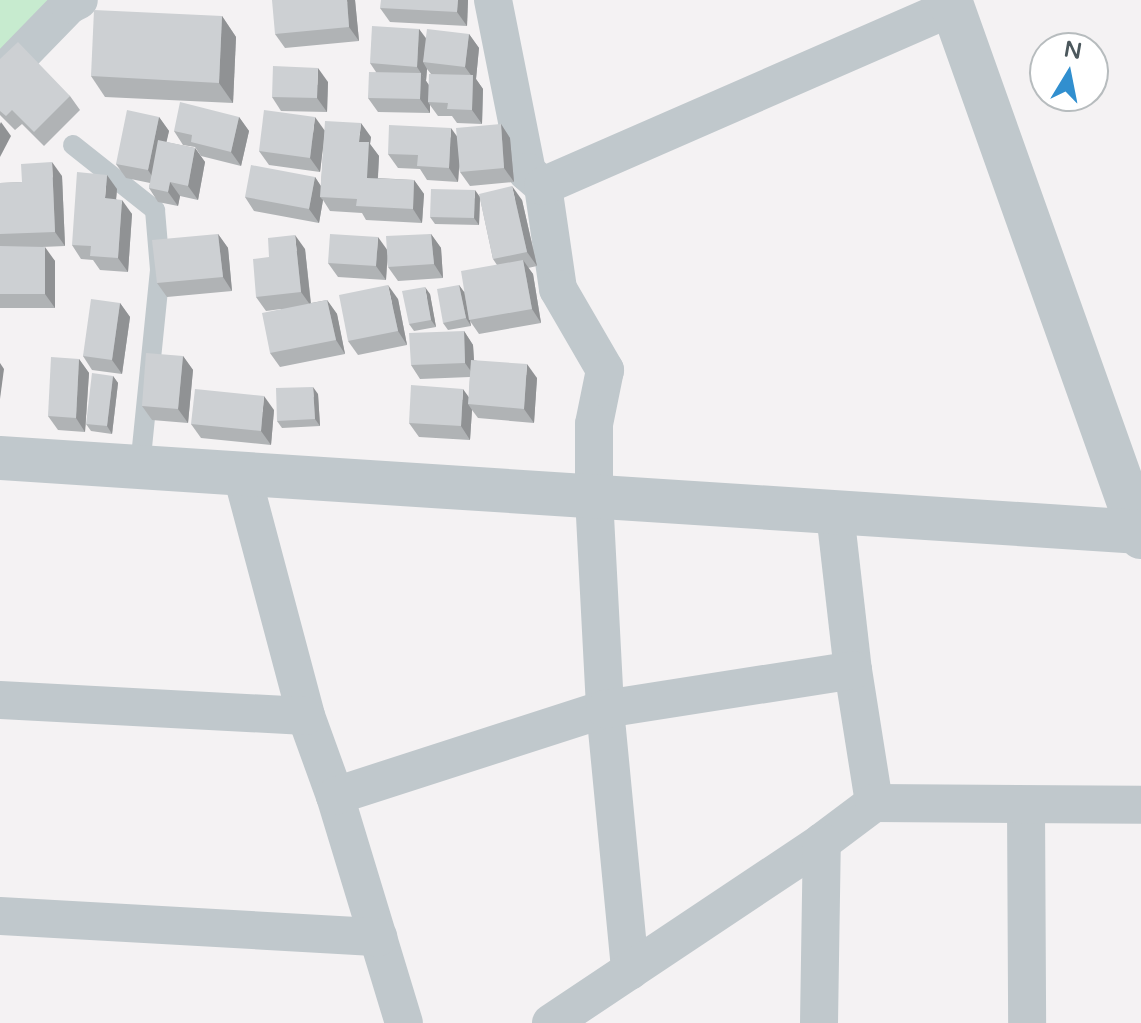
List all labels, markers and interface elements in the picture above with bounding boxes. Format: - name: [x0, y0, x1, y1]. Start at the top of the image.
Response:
- north arrow: [1029, 32, 1109, 112]
- text: N: [1062, 36, 1084, 65]

